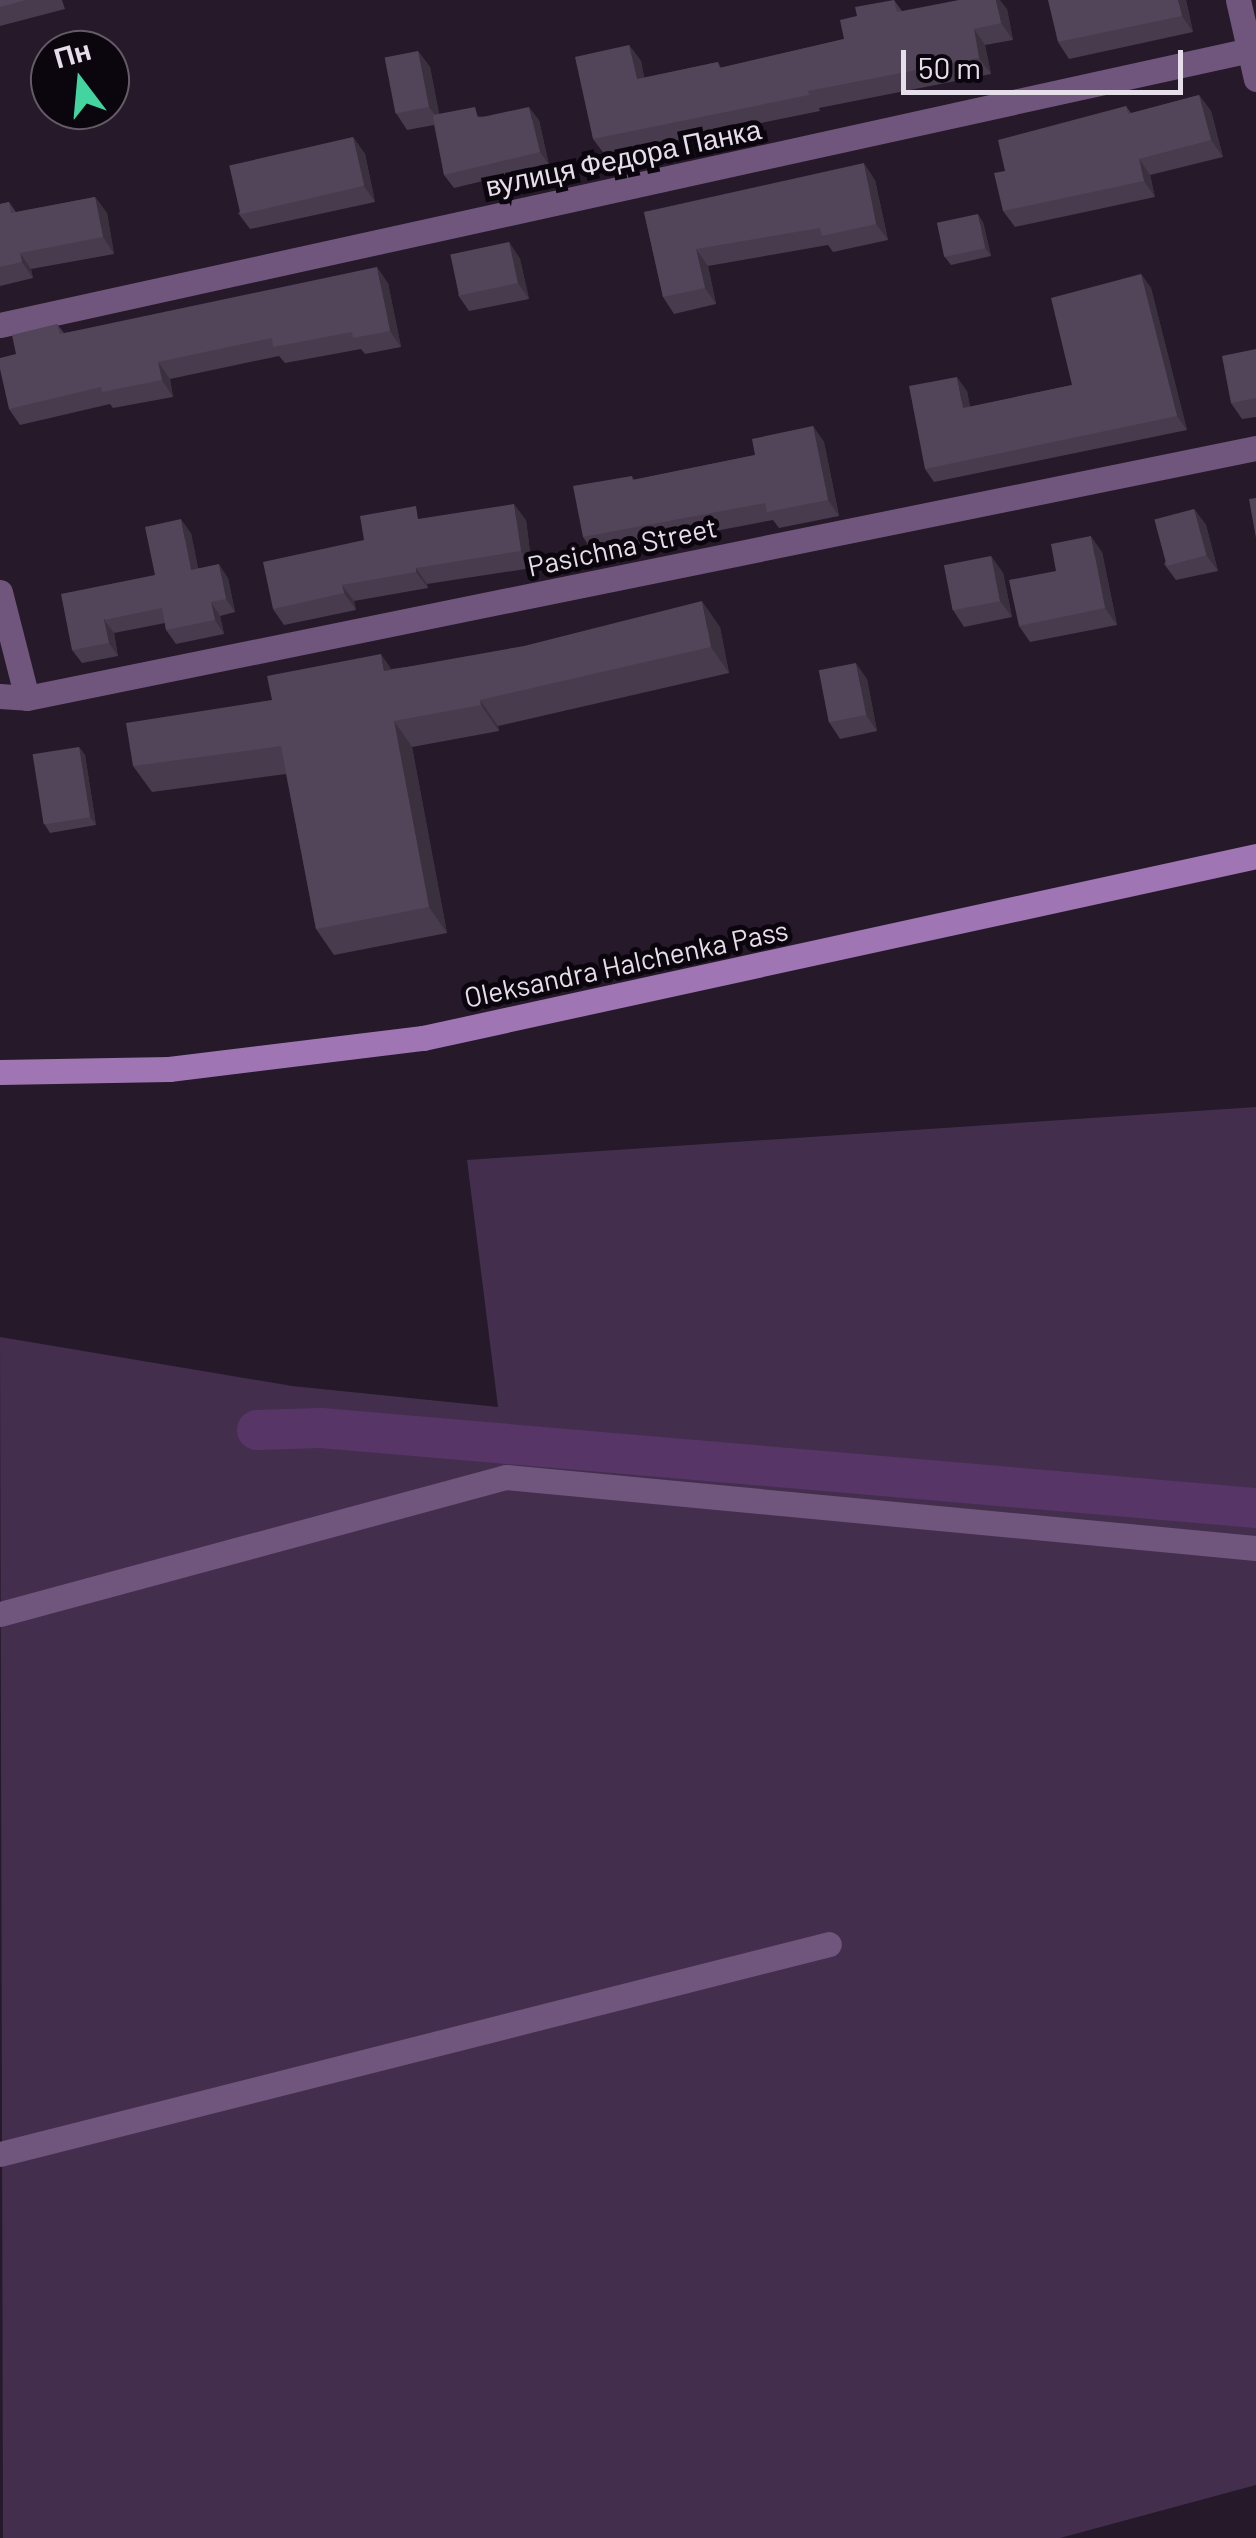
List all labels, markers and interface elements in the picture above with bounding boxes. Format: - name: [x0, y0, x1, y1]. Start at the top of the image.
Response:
- north arrow: [30, 30, 130, 130]
- scale bar: [906, 30, 1188, 92]
- text: Пн: [50, 32, 95, 75]
- text: 50 m: [918, 49, 981, 85]
- street label: вулиця Федора Панка: [482, 111, 764, 203]
- street label: Pasichna Street: [524, 510, 720, 582]
- street label: Oleksandra Halchenka Pass: [461, 912, 791, 1014]

